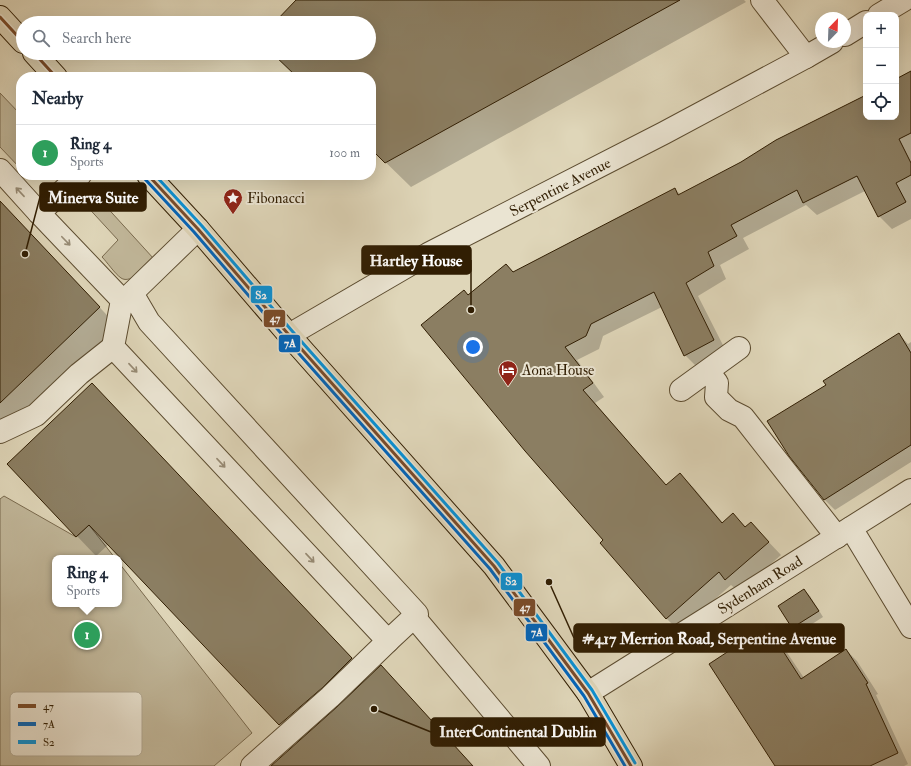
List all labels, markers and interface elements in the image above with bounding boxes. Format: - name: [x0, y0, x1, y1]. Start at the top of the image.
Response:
- north arrow: [815, 12, 851, 48]
- map controls: [863, 12, 899, 120]
- button: +: [863, 12, 899, 48]
- search box: [16, 16, 376, 60]
- icon: search: [30, 27, 52, 49]
- text: Search here: [62, 29, 131, 48]
- button: −: [863, 48, 899, 84]
- button: locate: [863, 84, 899, 120]
- text: Nearby: [32, 88, 83, 109]
- text: Ring 4: [70, 135, 111, 154]
- text: 1: [43, 145, 47, 161]
- text: 100 m: [329, 145, 360, 161]
- text: Sports: [70, 154, 104, 170]
- street label: Serpentine Avenue: [506, 154, 615, 222]
- callout: Minerva Suite: [40, 183, 146, 211]
- one-way arrow: [15, 187, 24, 197]
- place icon: Fibonacci: [222, 187, 244, 215]
- text: Minerva Suite: [47, 188, 139, 208]
- place label: Fibonacci: [247, 189, 305, 208]
- one-way arrow: [61, 236, 71, 246]
- callout: Hartley House: [362, 246, 471, 274]
- text: Hartley House: [369, 251, 463, 272]
- line badge: S2: [250, 285, 273, 304]
- text: S2: [255, 289, 267, 302]
- line badge: 47: [263, 309, 286, 328]
- text: 47: [269, 312, 281, 326]
- line badge: 7A: [278, 334, 301, 353]
- text: 7A: [284, 337, 297, 350]
- your location: [463, 337, 483, 357]
- hotel icon: Aona House: [497, 359, 519, 387]
- place label: Aona House: [521, 361, 594, 380]
- one-way arrow: [128, 363, 137, 373]
- one-way arrow: [217, 458, 226, 468]
- street label: Sydenham Road: [714, 552, 807, 619]
- one-way arrow: [306, 553, 315, 563]
- popup: [52, 555, 122, 607]
- text: Ring 4: [66, 564, 108, 583]
- line badge: S2: [500, 572, 523, 591]
- text: S2: [505, 575, 517, 588]
- text: Sports: [66, 583, 100, 599]
- line badge: 47: [513, 598, 536, 617]
- text: 47: [519, 601, 531, 615]
- pin: 1: [74, 620, 100, 650]
- line badge: 7A: [525, 623, 548, 642]
- callout: #417 Merrion Road, Serpentine Avenue: [574, 624, 844, 652]
- text: 7A: [531, 626, 544, 639]
- text: #417 Merrion Road, Serpentine Avenue: [582, 629, 836, 650]
- legend: [10, 692, 142, 756]
- text: 47: [43, 700, 54, 713]
- text: 7A: [43, 718, 55, 731]
- callout: InterContinental Dublin: [431, 718, 605, 746]
- text: InterContinental Dublin: [439, 722, 597, 742]
- text: S2: [43, 736, 55, 749]

